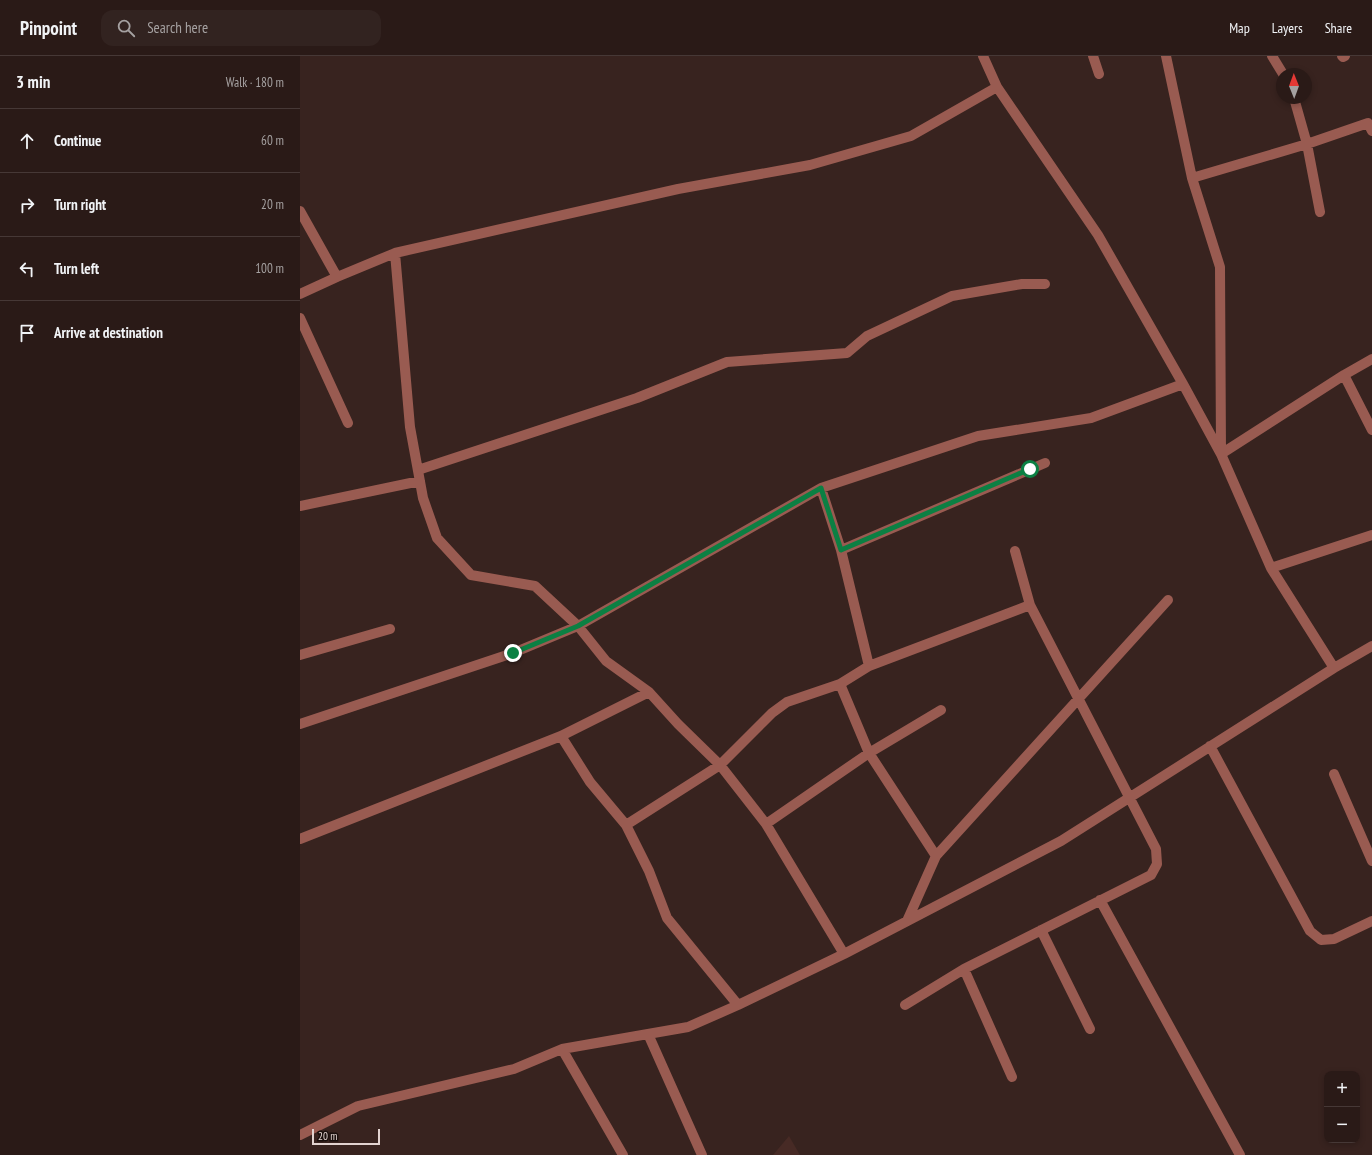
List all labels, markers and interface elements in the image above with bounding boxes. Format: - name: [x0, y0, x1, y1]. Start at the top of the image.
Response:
- search box: [101, 10, 381, 46]
- text: Pinpoint: [20, 16, 77, 40]
- icon: search: [115, 17, 137, 39]
- text: Search here: [147, 18, 208, 37]
- text: Map: [1229, 19, 1250, 37]
- text: Layers: [1272, 19, 1303, 37]
- text: Share: [1325, 19, 1352, 37]
- north arrow: [1276, 68, 1312, 104]
- text: 3 min: [16, 71, 50, 93]
- text: Walk · 180 m: [226, 74, 284, 91]
- icon: ahead: [16, 130, 38, 152]
- text: Continue: [54, 131, 101, 150]
- text: 60 m: [261, 132, 284, 149]
- icon: right: [16, 194, 38, 216]
- text: Turn right: [54, 195, 106, 214]
- text: 20 m: [261, 196, 284, 213]
- icon: left: [16, 258, 38, 280]
- text: Turn left: [54, 259, 99, 278]
- text: 100 m: [255, 260, 284, 277]
- icon: arrive: [16, 322, 38, 344]
- text: Arrive at destination: [54, 323, 163, 342]
- route start: [1021, 460, 1039, 478]
- route end: [504, 644, 522, 662]
- map controls: [1324, 1071, 1360, 1143]
- button: +: [1324, 1071, 1360, 1107]
- button: −: [1324, 1107, 1360, 1143]
- scale bar: [312, 1127, 380, 1146]
- text: 20 m: [318, 1129, 337, 1143]

